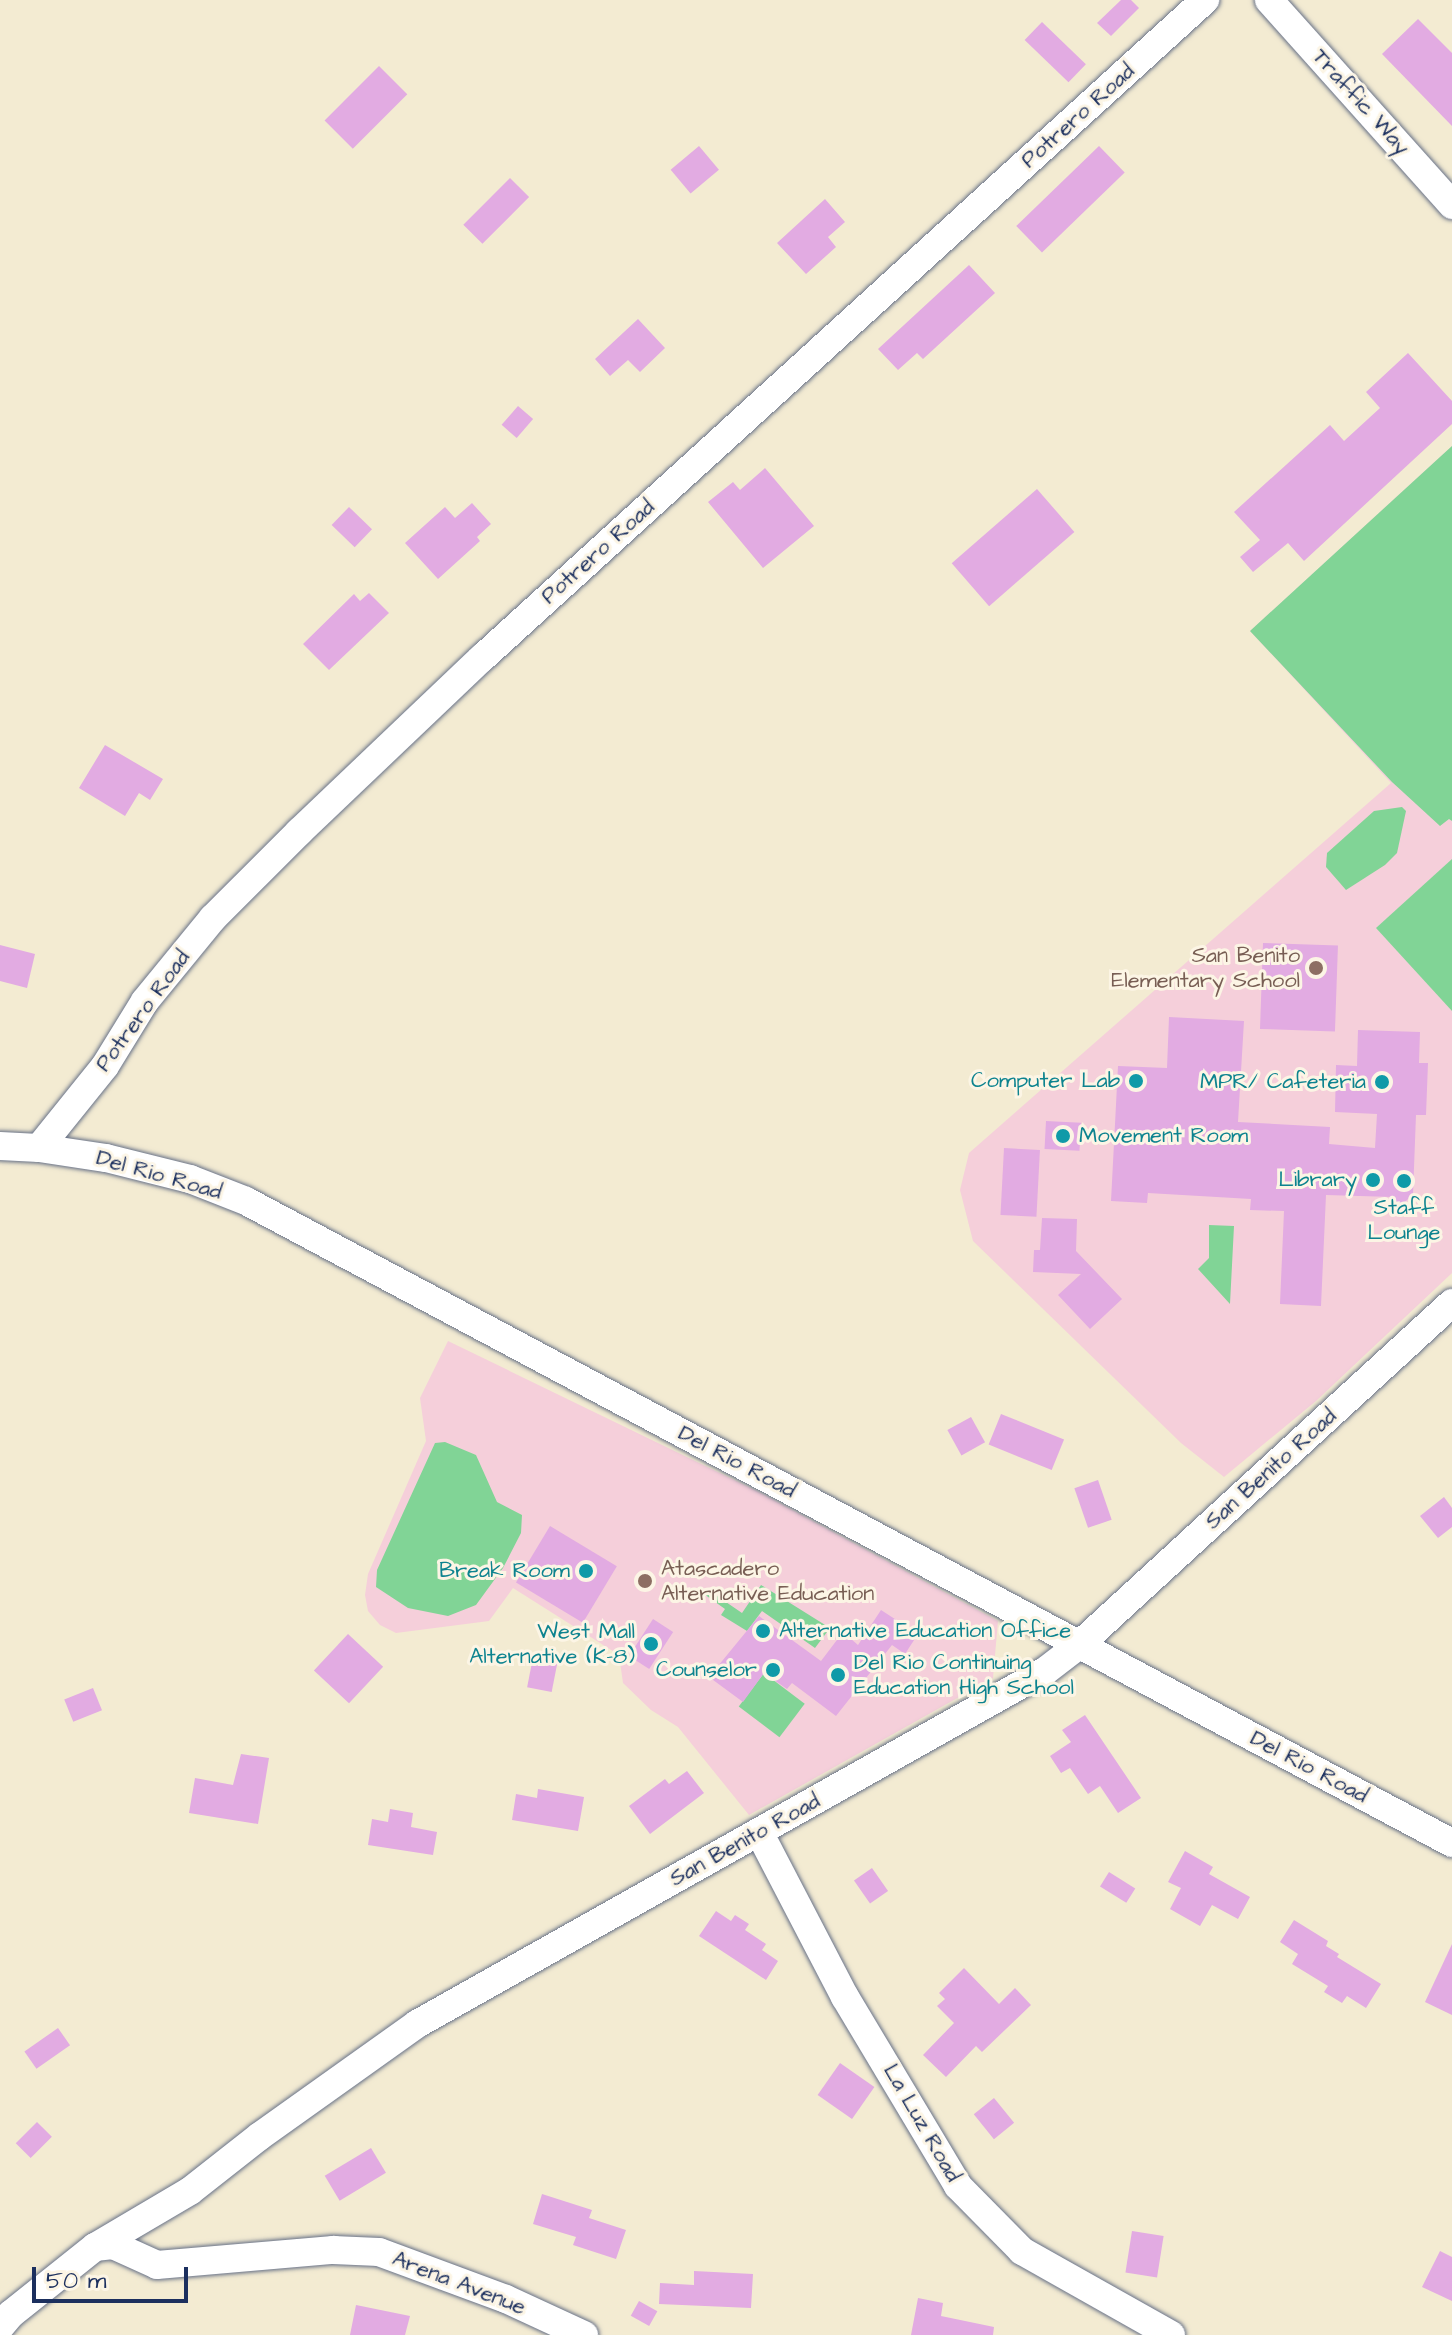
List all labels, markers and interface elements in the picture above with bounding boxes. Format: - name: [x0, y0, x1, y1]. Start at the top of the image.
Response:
- street label: Traffic Way: [1307, 44, 1415, 160]
- street label: Potrero Road: [1016, 58, 1140, 174]
- street label: Potrero Road: [536, 494, 660, 610]
- place label: San Benito Elementary School: [1111, 942, 1300, 994]
- street label: Potrero Road: [90, 945, 196, 1077]
- marker: San Benito Elementary School: [1307, 959, 1325, 977]
- place label: Computer Lab: [971, 1068, 1120, 1094]
- place label: MPR/ Cafeteria: [1200, 1069, 1366, 1095]
- marker: Computer Lab: [1127, 1072, 1145, 1090]
- marker: MPR/ Cafeteria: [1373, 1073, 1391, 1091]
- place label: Movement Room: [1079, 1123, 1248, 1149]
- marker: Movement Room: [1054, 1127, 1072, 1145]
- street label: Del Rio Road: [93, 1145, 225, 1205]
- place label: Library: [1279, 1167, 1357, 1193]
- marker: Library: [1364, 1171, 1382, 1189]
- marker: Staff Lounge: [1395, 1172, 1413, 1190]
- place label: Staff Lounge: [1367, 1194, 1441, 1246]
- street label: San Benito Road: [1200, 1403, 1342, 1535]
- street label: Del Rio Road: [674, 1420, 800, 1504]
- place label: Atascadero Alternative Education: [661, 1555, 874, 1606]
- place label: Break Room: [439, 1558, 570, 1584]
- marker: Break Room: [577, 1562, 595, 1580]
- marker: Atascadero Alternative Education: [636, 1572, 654, 1590]
- place label: West Mall Alternative (K-8): [469, 1618, 635, 1670]
- place label: Alternative Education Office: [779, 1618, 1071, 1644]
- marker: Alternative Education Office: [754, 1622, 772, 1640]
- marker: West Mall Alternative (K-8): [642, 1635, 660, 1653]
- place label: Del Rio Continuing Education High School: [854, 1649, 1074, 1700]
- place label: Counselor: [656, 1657, 757, 1683]
- marker: Counselor: [764, 1661, 782, 1679]
- marker: Del Rio Continuing Education High School: [829, 1666, 847, 1684]
- street label: Del Rio Road: [1246, 1725, 1372, 1809]
- street label: San Benito Road: [665, 1788, 825, 1892]
- street label: La Luz Road: [878, 2059, 966, 2187]
- street label: Arena Avenue: [389, 2245, 529, 2321]
- scale bar: [36, 2251, 192, 2301]
- text: 50 m: [46, 2264, 106, 2298]

